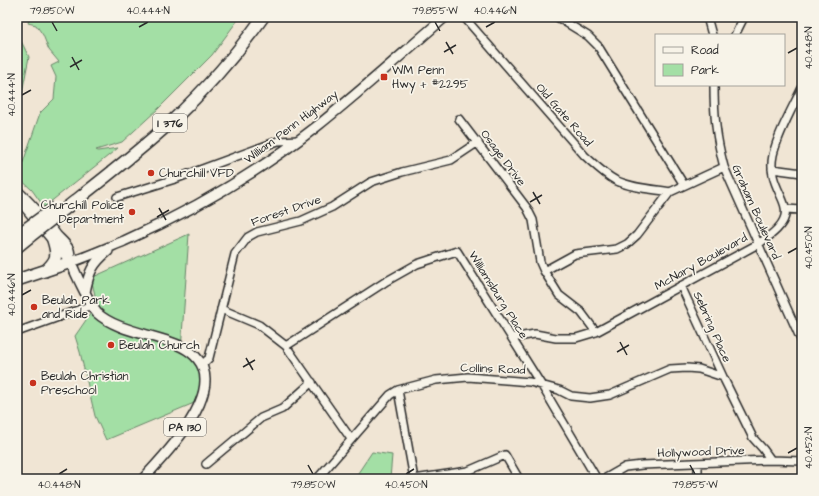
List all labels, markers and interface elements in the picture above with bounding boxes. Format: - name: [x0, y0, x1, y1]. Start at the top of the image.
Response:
- text: 79.850°W: [30, 4, 75, 18]
- text: 40.444°N: [126, 4, 170, 18]
- text: 79.855°W: [412, 4, 458, 18]
- text: 40.446°N: [474, 4, 516, 18]
- text: 40.448°N: [802, 26, 816, 70]
- legend: [655, 34, 785, 86]
- text: Road: [691, 42, 719, 59]
- place label: WM Penn Hwy + #2295: [392, 62, 469, 94]
- text: Park: [691, 62, 719, 79]
- marker: WM Penn Hwy + #2295: [379, 72, 389, 82]
- text: 40.444°N: [5, 73, 19, 117]
- street label: Old Gate Road: [532, 80, 596, 150]
- street label: William Penn Highway: [241, 86, 342, 169]
- road number: I 376: [153, 114, 187, 132]
- street label: Osage Drive: [475, 126, 530, 191]
- street label: Graham Boulevard: [727, 162, 785, 262]
- place label: Churchill VFD: [159, 165, 234, 182]
- marker: Churchill VFD: [146, 168, 156, 178]
- street label: Forest Drive: [249, 191, 324, 231]
- place label: Churchill Police Department: [41, 197, 125, 228]
- marker: Churchill Police Department: [127, 207, 137, 217]
- text: 40.450°N: [802, 226, 816, 270]
- street label: McNary Boulevard: [651, 229, 751, 296]
- street label: Williamsburg Place: [463, 248, 532, 343]
- text: 40.446°N: [5, 274, 19, 316]
- street label: Sebring Place: [688, 289, 735, 366]
- place label: Beulah Park and Ride: [42, 292, 110, 323]
- marker: Beulah Park and Ride: [29, 302, 39, 312]
- place label: Beulah Church: [119, 337, 200, 354]
- marker: Beulah Church: [106, 340, 116, 350]
- street label: Collins Road: [460, 359, 526, 379]
- place label: Beulah Christian Preschool: [41, 368, 129, 399]
- marker: Beulah Christian Preschool: [28, 378, 38, 388]
- road number: PA 130: [164, 418, 206, 436]
- text: 40.452°N: [802, 427, 816, 469]
- street label: Hollywood Drive: [657, 442, 746, 463]
- text: 40.448°N: [37, 478, 81, 492]
- text: 79.850°W: [291, 478, 336, 492]
- text: 40.450°N: [384, 478, 428, 492]
- text: 79.855°W: [672, 478, 718, 492]

